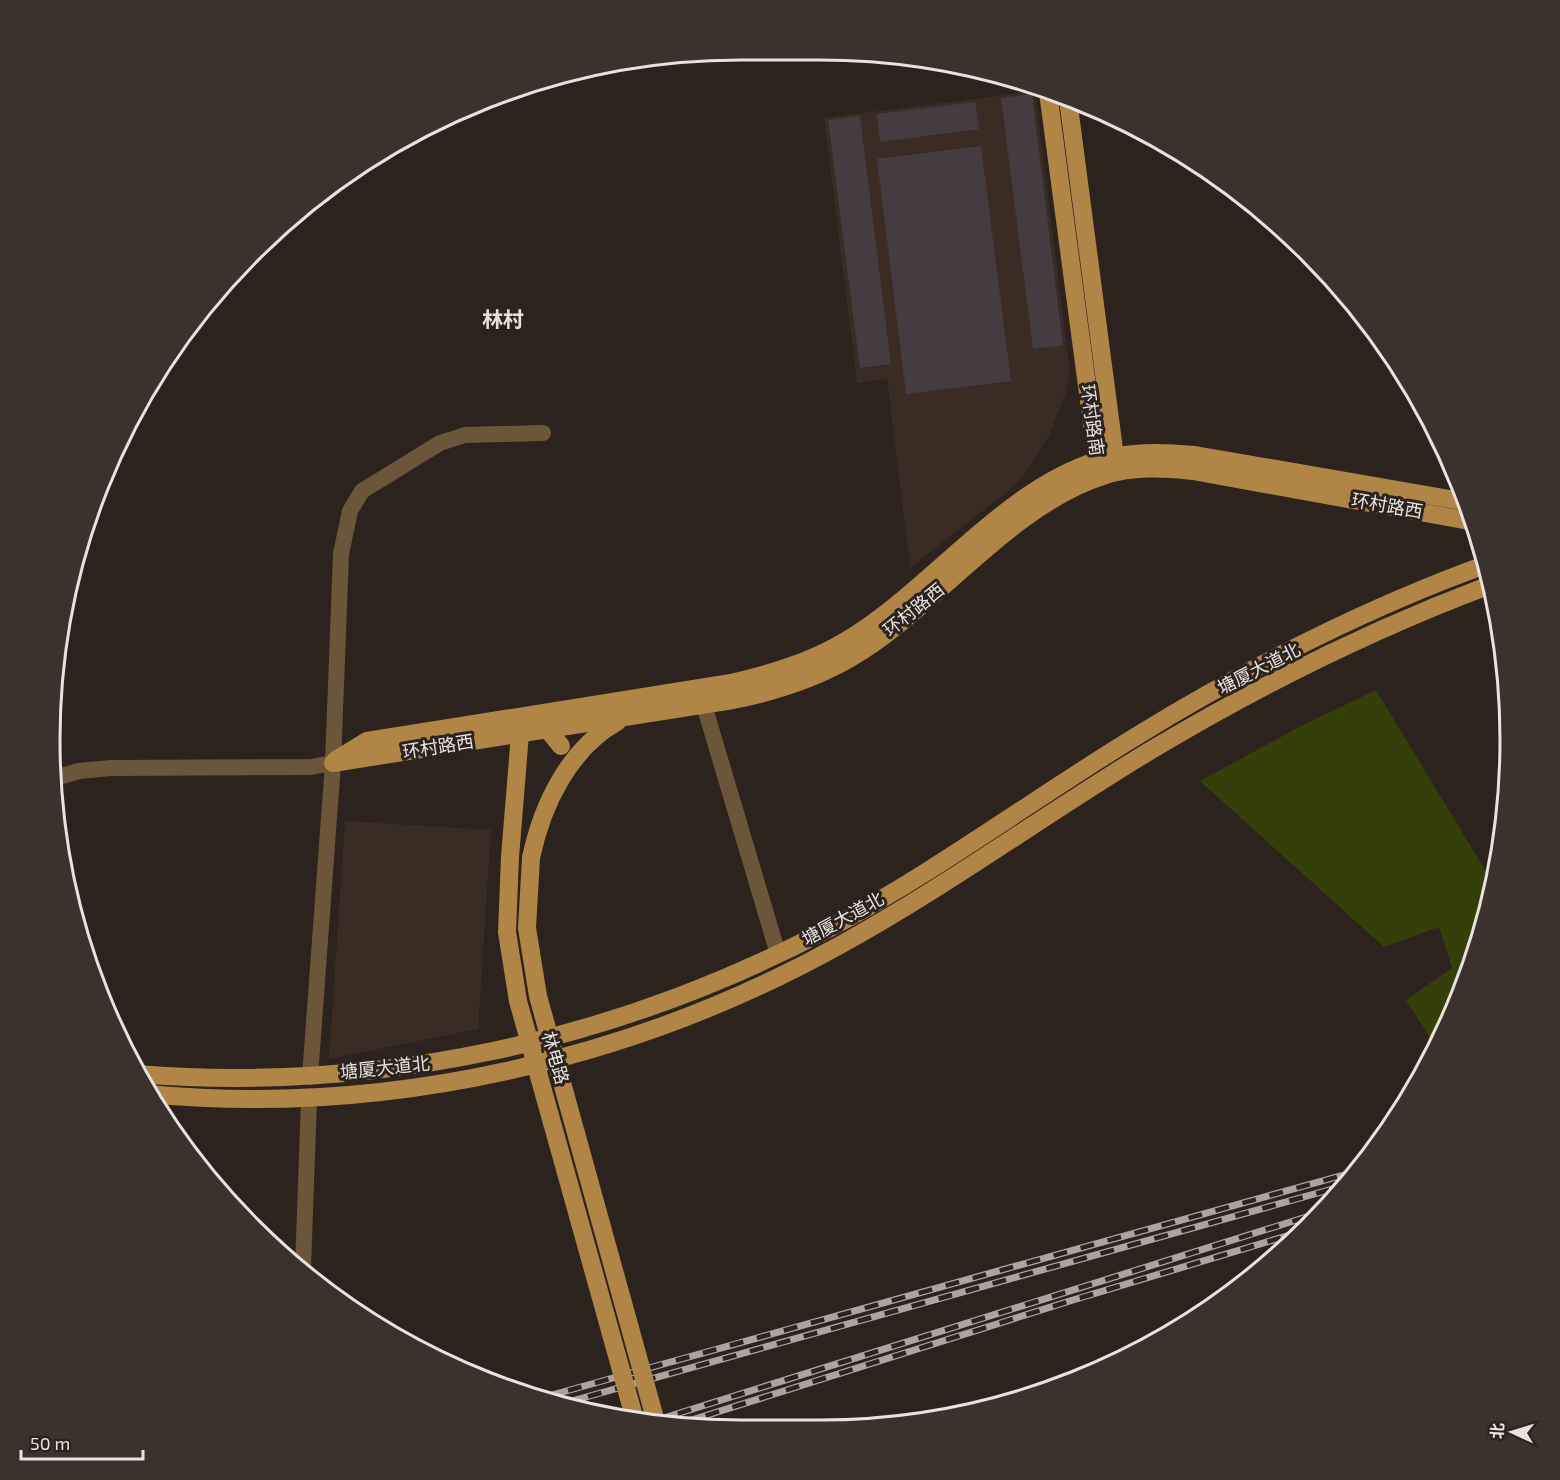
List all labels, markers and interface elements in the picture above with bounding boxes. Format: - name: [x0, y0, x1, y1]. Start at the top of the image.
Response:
- district label: 林村: [482, 306, 524, 331]
- street label: 环村路南: [1077, 383, 1109, 457]
- street label: 环村路西: [1350, 488, 1425, 522]
- street label: 环村路西: [878, 578, 948, 640]
- street label: 塘厦大道北: [1213, 638, 1304, 698]
- street label: 环村路西: [401, 730, 475, 763]
- street label: 塘厦大道北: [798, 887, 887, 950]
- street label: 林电路: [538, 1029, 574, 1087]
- street label: 塘厦大道北: [339, 1051, 431, 1083]
- north arrow: [1482, 1402, 1542, 1462]
- text: 北: [1487, 1422, 1507, 1440]
- scale bar: [21, 1423, 142, 1461]
- text: 50 m: [30, 1432, 70, 1454]

